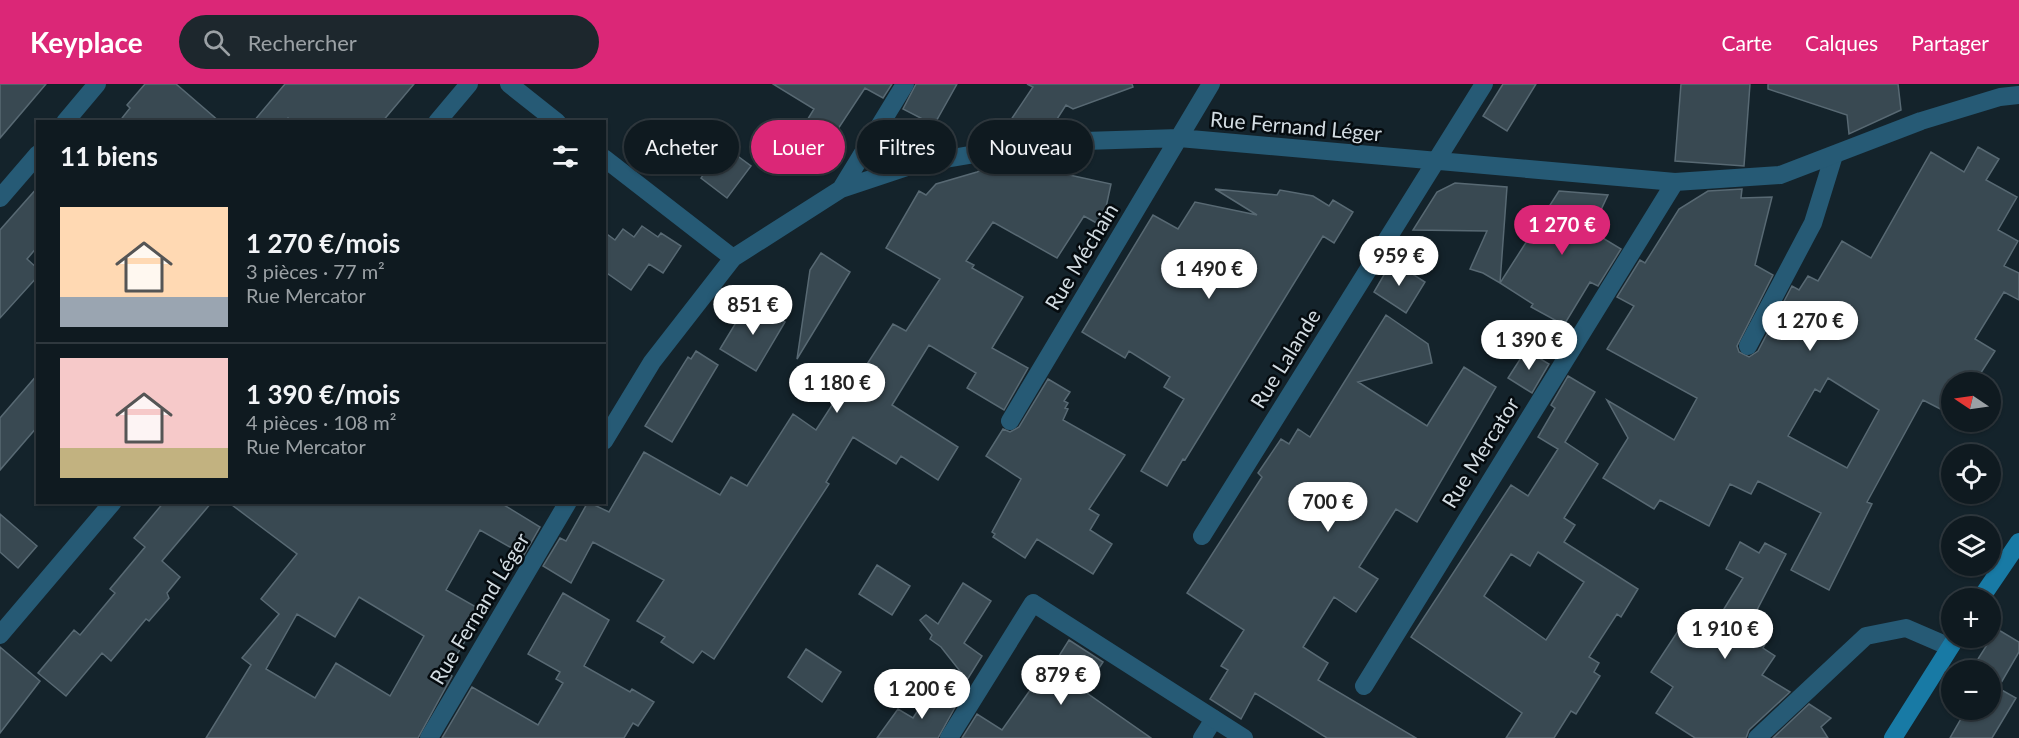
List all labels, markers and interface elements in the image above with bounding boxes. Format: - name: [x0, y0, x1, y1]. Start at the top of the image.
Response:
- search box: [179, 15, 599, 69]
- text: Keyplace: [30, 25, 143, 59]
- icon: search: [200, 26, 233, 59]
- text: Rechercher: [248, 29, 357, 56]
- text: Carte: [1721, 30, 1772, 55]
- text: Calques: [1805, 30, 1878, 55]
- text: Partager: [1911, 30, 1989, 55]
- street label: Rue Fernand Léger: [1209, 106, 1383, 145]
- chip: Acheter: [624, 120, 739, 174]
- chip: Louer: [751, 120, 845, 174]
- chip: Filtres: [857, 120, 956, 174]
- chip: Nouveau: [968, 120, 1093, 174]
- text: 11 biens: [60, 140, 158, 172]
- icon: filters: [549, 140, 582, 173]
- street label: Rue Méchain: [1039, 198, 1122, 314]
- pin: 1 270 €: [1507, 205, 1617, 256]
- text: 1 270 €: [1528, 212, 1596, 236]
- text: 1 270 €/mois: [246, 227, 400, 259]
- icon: home: [108, 231, 180, 303]
- pin: 959 €: [1357, 236, 1441, 287]
- text: 959 €: [1373, 243, 1425, 267]
- pin: 1 490 €: [1154, 249, 1264, 300]
- text: 1 490 €: [1175, 256, 1243, 280]
- text: 3 pièces · 77 m²: [246, 259, 385, 283]
- text: Rue Mercator: [246, 283, 366, 307]
- pin: 851 €: [711, 285, 795, 336]
- text: 851 €: [727, 292, 779, 316]
- pin: 1 270 €: [1755, 301, 1865, 352]
- street label: Rue Lalande: [1244, 304, 1325, 412]
- text: 1 270 €: [1776, 308, 1844, 332]
- pin: 1 390 €: [1474, 320, 1584, 371]
- text: 1 390 €: [1495, 327, 1563, 351]
- pin: 1 180 €: [782, 363, 892, 414]
- text: 1 180 €: [803, 370, 871, 394]
- north arrow: [1941, 372, 2001, 432]
- map controls: [1941, 372, 2001, 720]
- text: 1 390 €/mois: [246, 378, 400, 410]
- icon: home: [108, 382, 180, 454]
- street label: Rue Mercator: [1436, 392, 1524, 512]
- text: 4 pièces · 108 m²: [246, 410, 396, 434]
- text: Rue Mercator: [246, 434, 366, 458]
- button: locate: [1941, 444, 2001, 504]
- pin: 700 €: [1286, 482, 1370, 533]
- text: 700 €: [1302, 489, 1354, 513]
- button: layers: [1941, 516, 2001, 576]
- street label: Rue Fernand Léger: [424, 528, 534, 688]
- button: +: [1941, 588, 2001, 648]
- pin: 1 910 €: [1670, 609, 1780, 660]
- text: 1 910 €: [1691, 616, 1759, 640]
- pin: 879 €: [1019, 655, 1103, 706]
- button: −: [1941, 660, 2001, 720]
- text: 879 €: [1035, 662, 1087, 686]
- pin: 1 200 €: [867, 669, 977, 720]
- text: 1 200 €: [888, 676, 956, 700]

